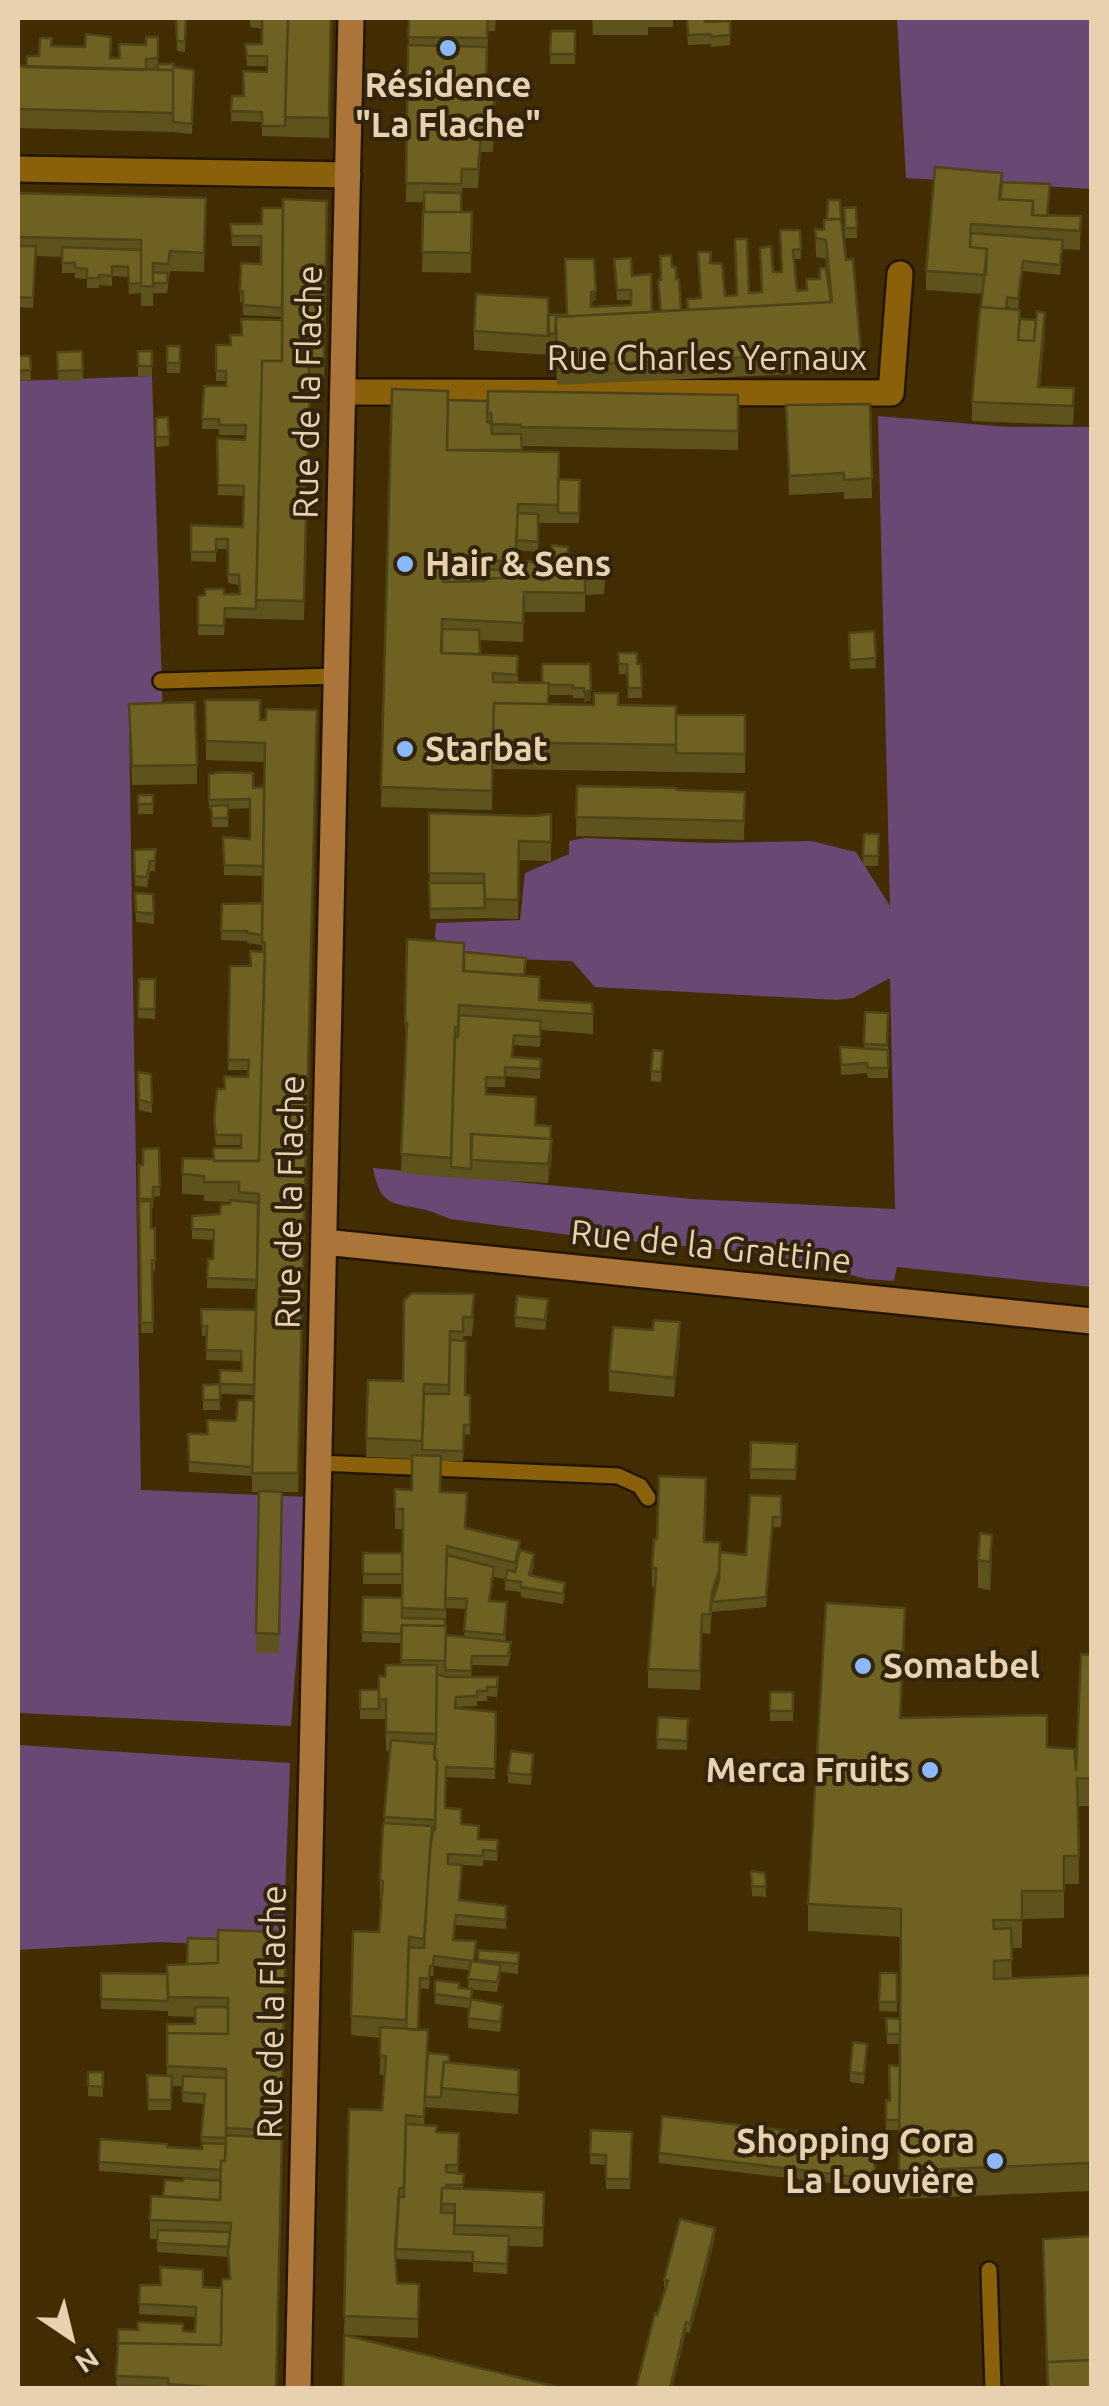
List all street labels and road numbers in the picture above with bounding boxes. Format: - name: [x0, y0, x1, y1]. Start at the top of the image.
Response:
- street label: Rue de la Flache: [285, 265, 331, 519]
- street label: Rue Charles Yernaux: [547, 337, 867, 379]
- street label: Rue de la Flache: [267, 1075, 313, 1329]
- street label: Rue de la Grattine: [569, 1211, 853, 1283]
- street label: Rue de la Flache: [249, 1885, 295, 2139]

